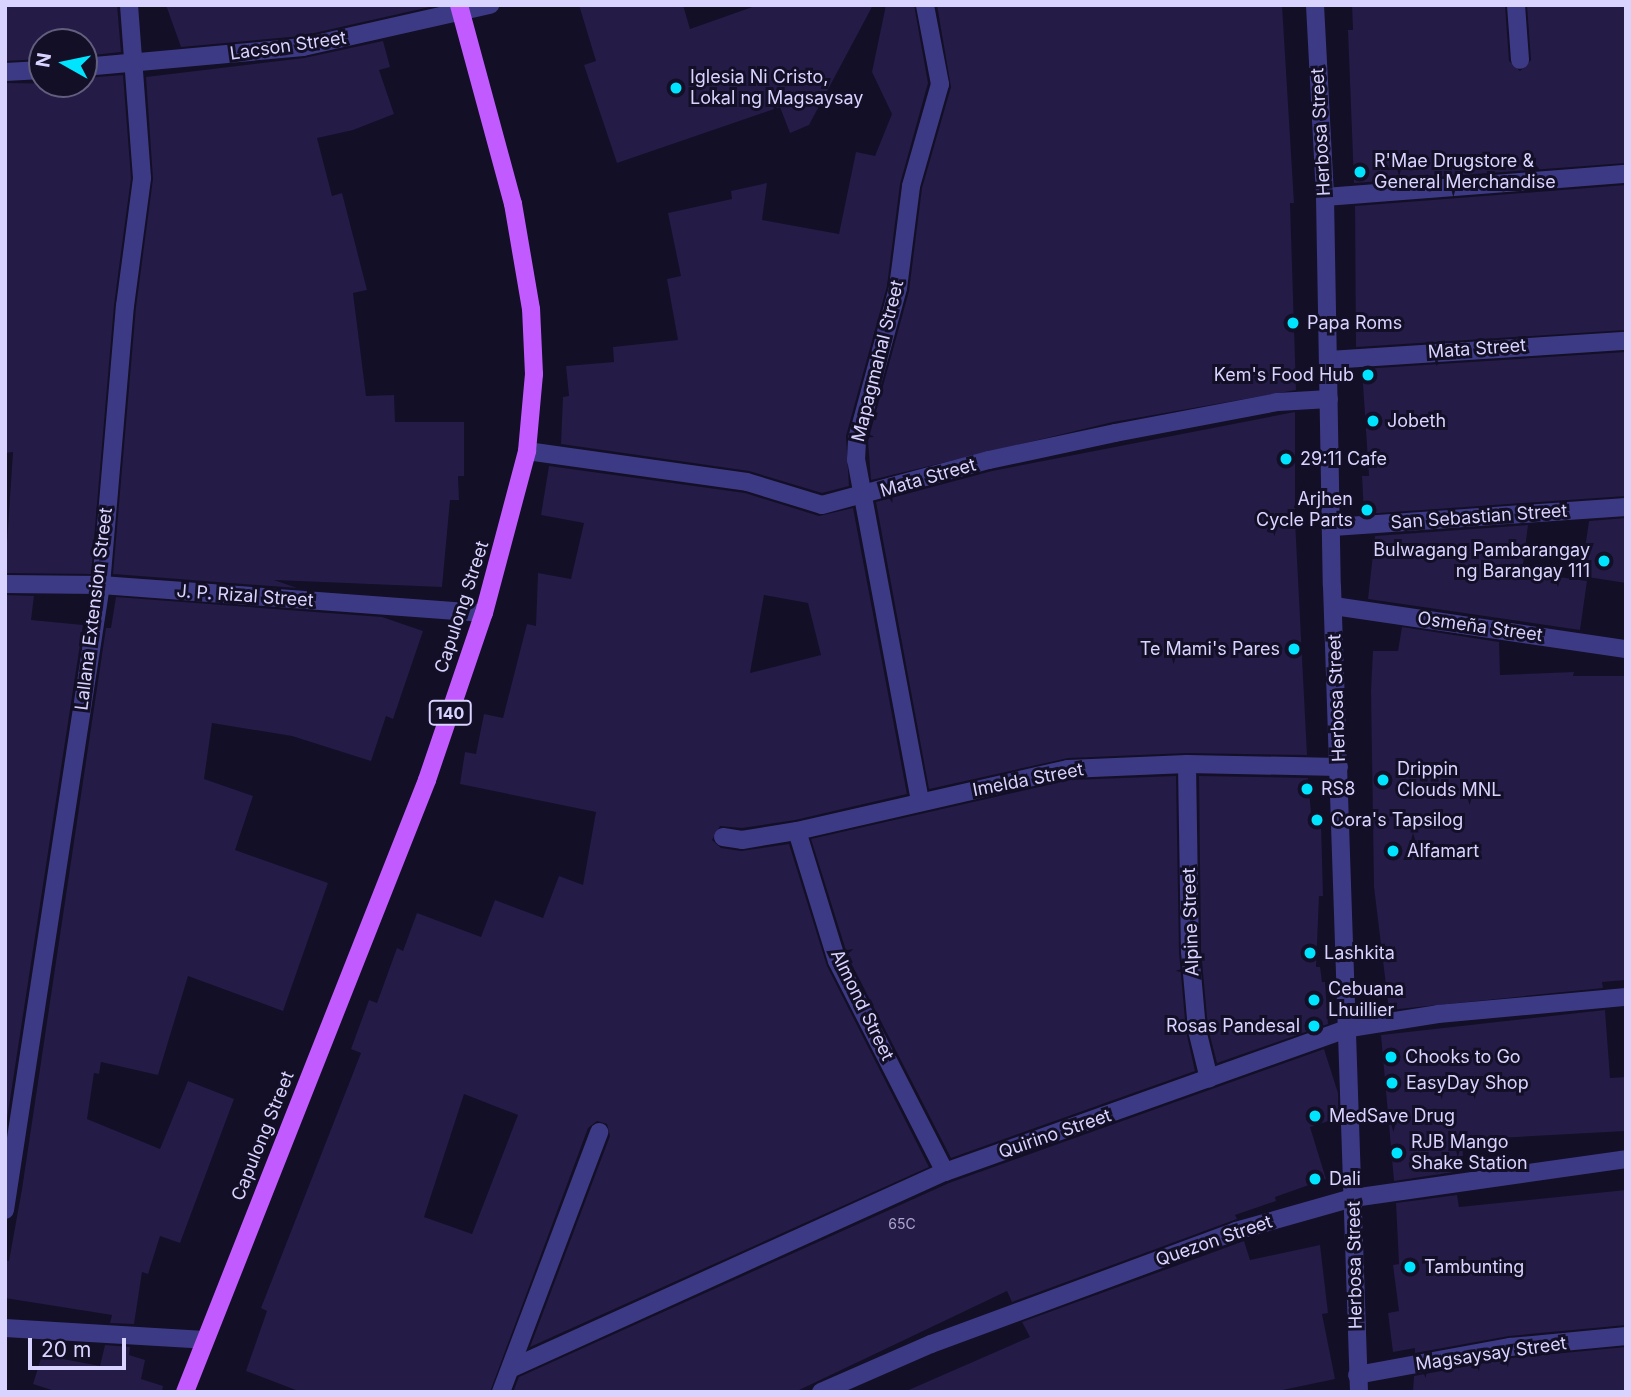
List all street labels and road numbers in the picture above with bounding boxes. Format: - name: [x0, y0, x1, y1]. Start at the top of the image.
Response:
- street label: Lacson Street: [228, 27, 348, 65]
- street label: Herbosa Street: [1307, 67, 1335, 197]
- street label: Mapagmahal Street: [847, 278, 909, 444]
- street label: Mata Street: [1427, 335, 1527, 363]
- street label: Mata Street: [878, 454, 978, 502]
- street label: San Sebastian Street: [1390, 500, 1568, 534]
- street label: Lallana Extension Street: [71, 506, 117, 712]
- street label: Capulong Street: [430, 538, 494, 676]
- street label: J. P. Rizal Street: [176, 580, 314, 612]
- street label: Osmeña Street: [1416, 608, 1544, 646]
- street label: Herbosa Street: [1324, 634, 1350, 762]
- road number: 140: [427, 700, 473, 726]
- street label: Imelda Street: [971, 759, 1085, 801]
- street label: Alpine Street: [1178, 867, 1204, 977]
- street label: Almond Street: [826, 946, 898, 1064]
- street label: Capulong Street: [227, 1068, 299, 1204]
- street label: Quirino Street: [996, 1105, 1114, 1163]
- street label: Herbosa Street: [1343, 1201, 1367, 1329]
- street label: Quezon Street: [1153, 1211, 1275, 1271]
- street label: Magsaysay Street: [1414, 1333, 1568, 1375]

